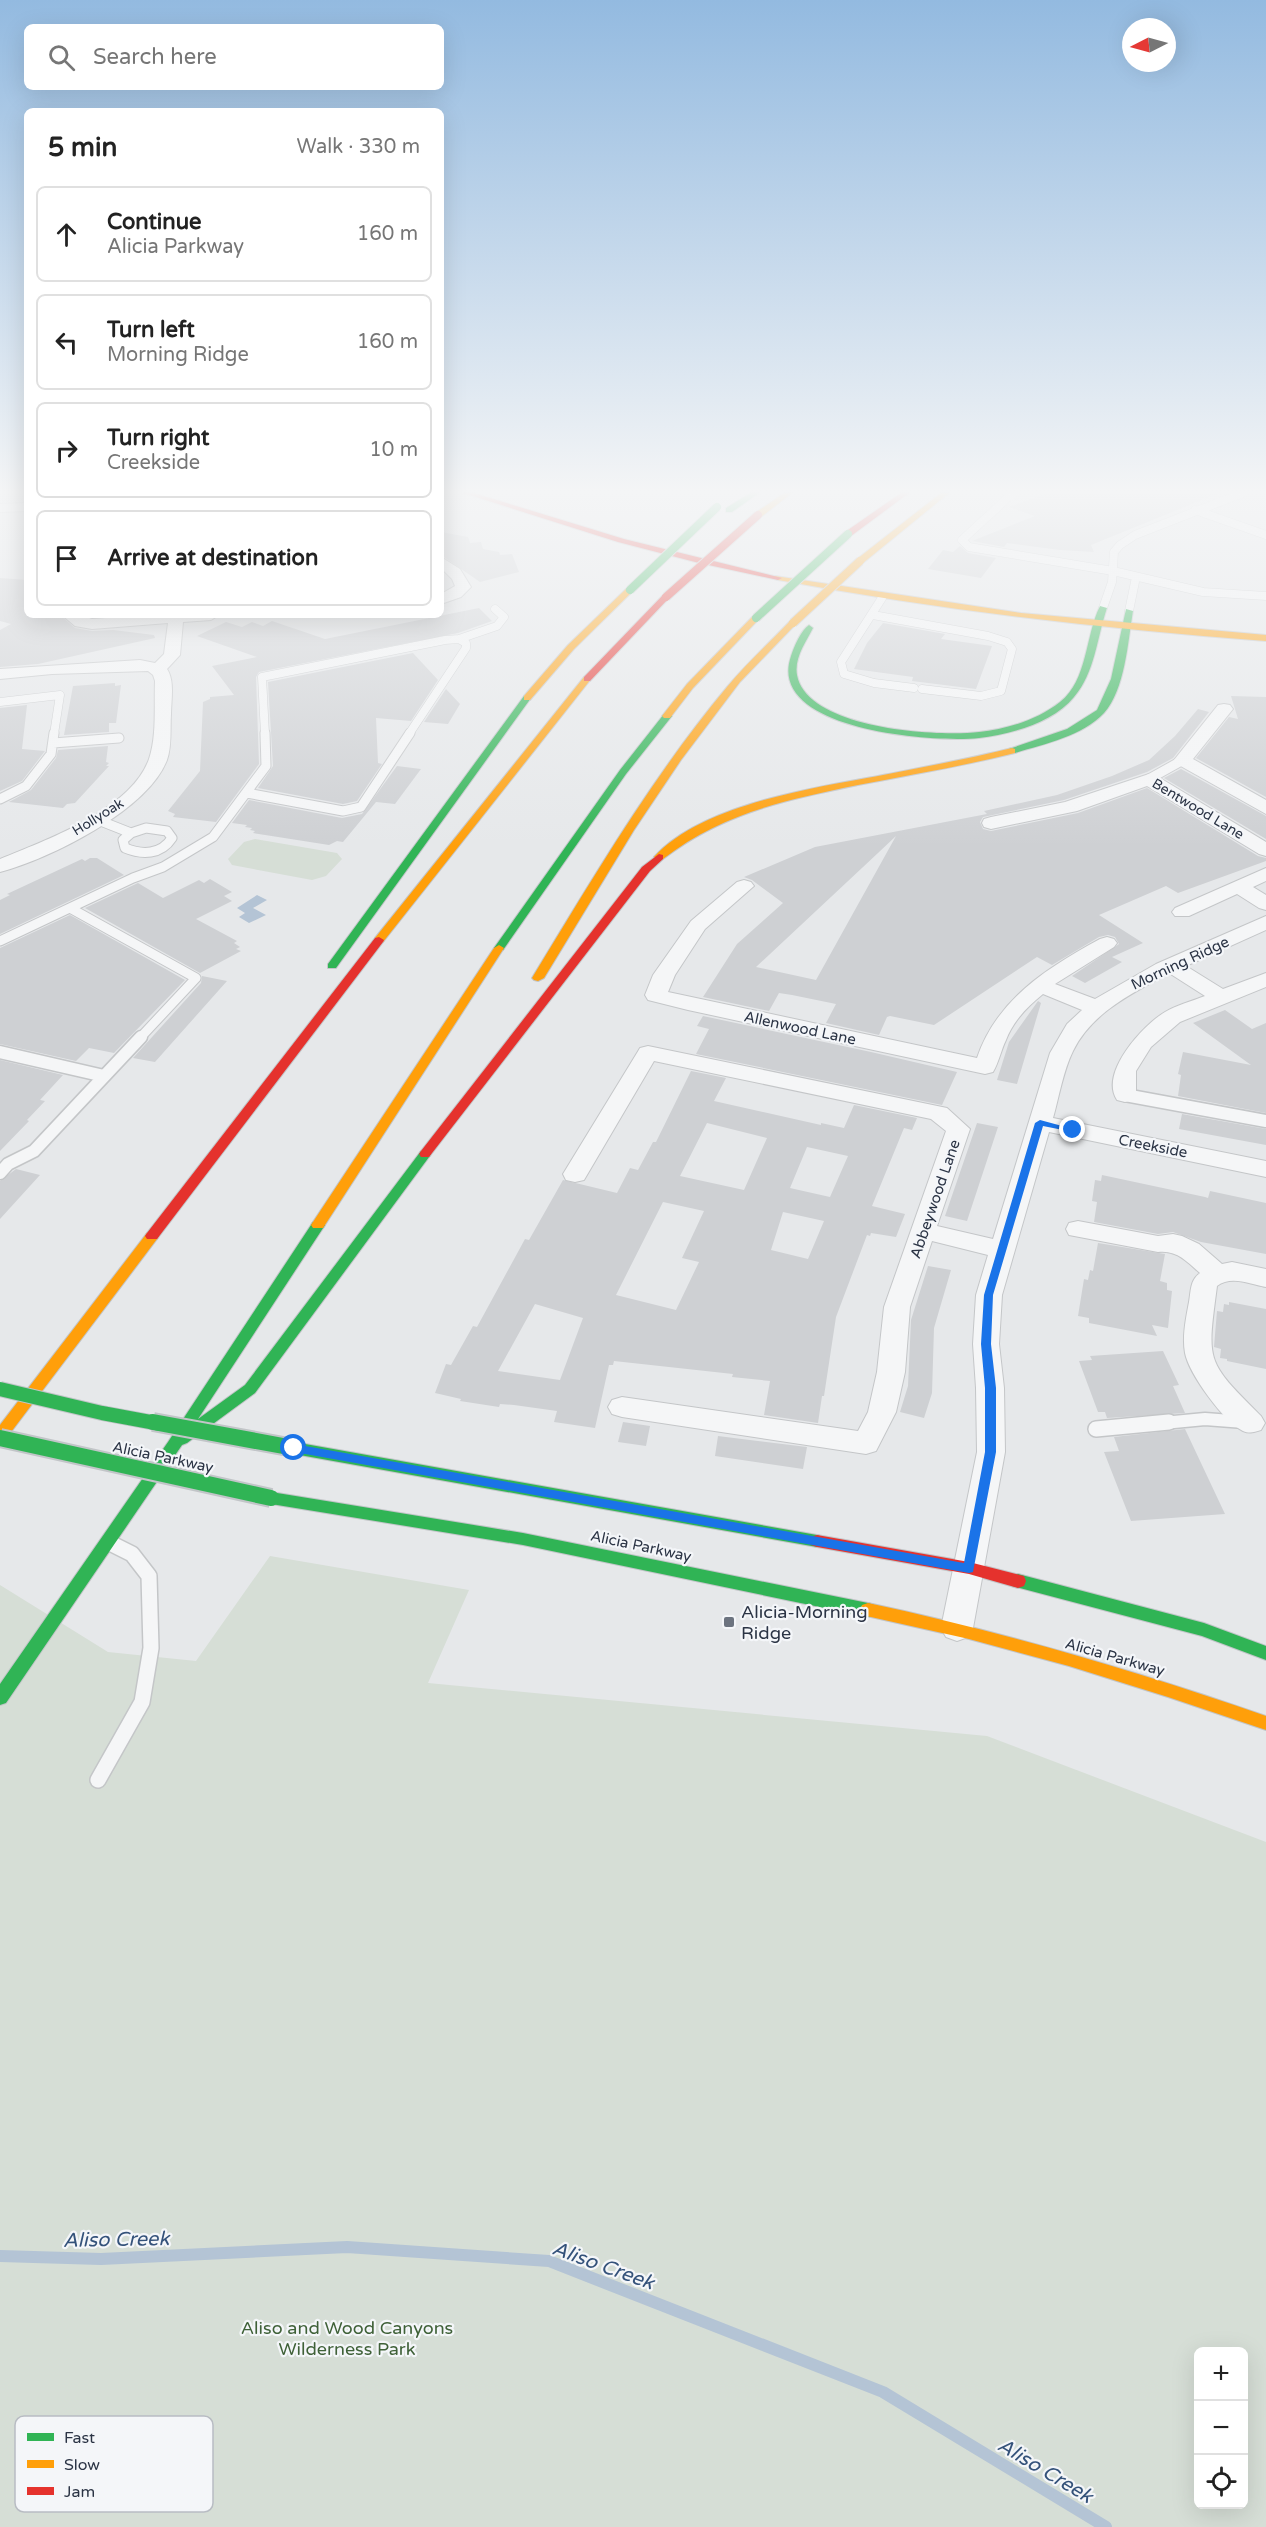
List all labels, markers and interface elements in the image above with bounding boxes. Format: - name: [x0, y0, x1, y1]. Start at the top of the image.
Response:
- north arrow: [1122, 18, 1176, 72]
- search box: [24, 24, 444, 90]
- icon: search: [45, 41, 78, 74]
- text: Search here: [93, 44, 217, 70]
- text: 5 min: [48, 132, 117, 163]
- text: Walk · 330 m: [297, 135, 420, 159]
- text: Continue: [107, 209, 202, 235]
- icon: ahead: [50, 218, 83, 251]
- text: 160 m: [357, 222, 418, 246]
- text: Alicia Parkway: [107, 235, 244, 259]
- text: Turn left: [107, 317, 195, 343]
- icon: left: [50, 326, 83, 359]
- text: 160 m: [357, 330, 418, 354]
- text: Morning Ridge: [107, 343, 249, 367]
- text: Turn right: [107, 425, 209, 451]
- icon: right: [50, 434, 83, 467]
- text: 10 m: [369, 438, 418, 462]
- text: Creekside: [107, 451, 200, 475]
- icon: arrive: [50, 542, 83, 575]
- text: Arrive at destination: [107, 545, 318, 571]
- street label: Bentwood Lane: [1149, 775, 1247, 843]
- street label: Hollyoak: [69, 794, 127, 839]
- street label: Morning Ridge: [1128, 932, 1232, 994]
- street label: Allenwood Lane: [742, 1007, 858, 1049]
- route end: [1059, 1116, 1085, 1142]
- street label: Creekside: [1117, 1131, 1189, 1161]
- street label: Abbeywood Lane: [906, 1137, 964, 1261]
- route start: [280, 1434, 306, 1460]
- street label: Alicia Parkway: [111, 1438, 215, 1476]
- street label: Alicia Parkway: [589, 1527, 693, 1565]
- place label: Alicia-Morning Ridge: [741, 1601, 868, 1644]
- marker: Alicia-Morning Ridge: [722, 1615, 736, 1629]
- street label: Alicia Parkway: [1063, 1634, 1167, 1680]
- water label: Aliso Creek: [63, 2227, 171, 2253]
- water label: Aliso Creek: [549, 2237, 659, 2296]
- park label: Aliso and Wood Canyons Wilderness Park: [241, 2317, 453, 2360]
- map controls: [1194, 2347, 1248, 2509]
- button: +: [1194, 2347, 1248, 2401]
- button: −: [1194, 2401, 1248, 2455]
- legend: [15, 2416, 213, 2512]
- text: Fast: [64, 2428, 95, 2448]
- water label: Aliso Creek: [993, 2433, 1099, 2510]
- text: Slow: [64, 2455, 100, 2475]
- button: locate: [1194, 2455, 1248, 2509]
- text: Jam: [64, 2482, 95, 2502]

